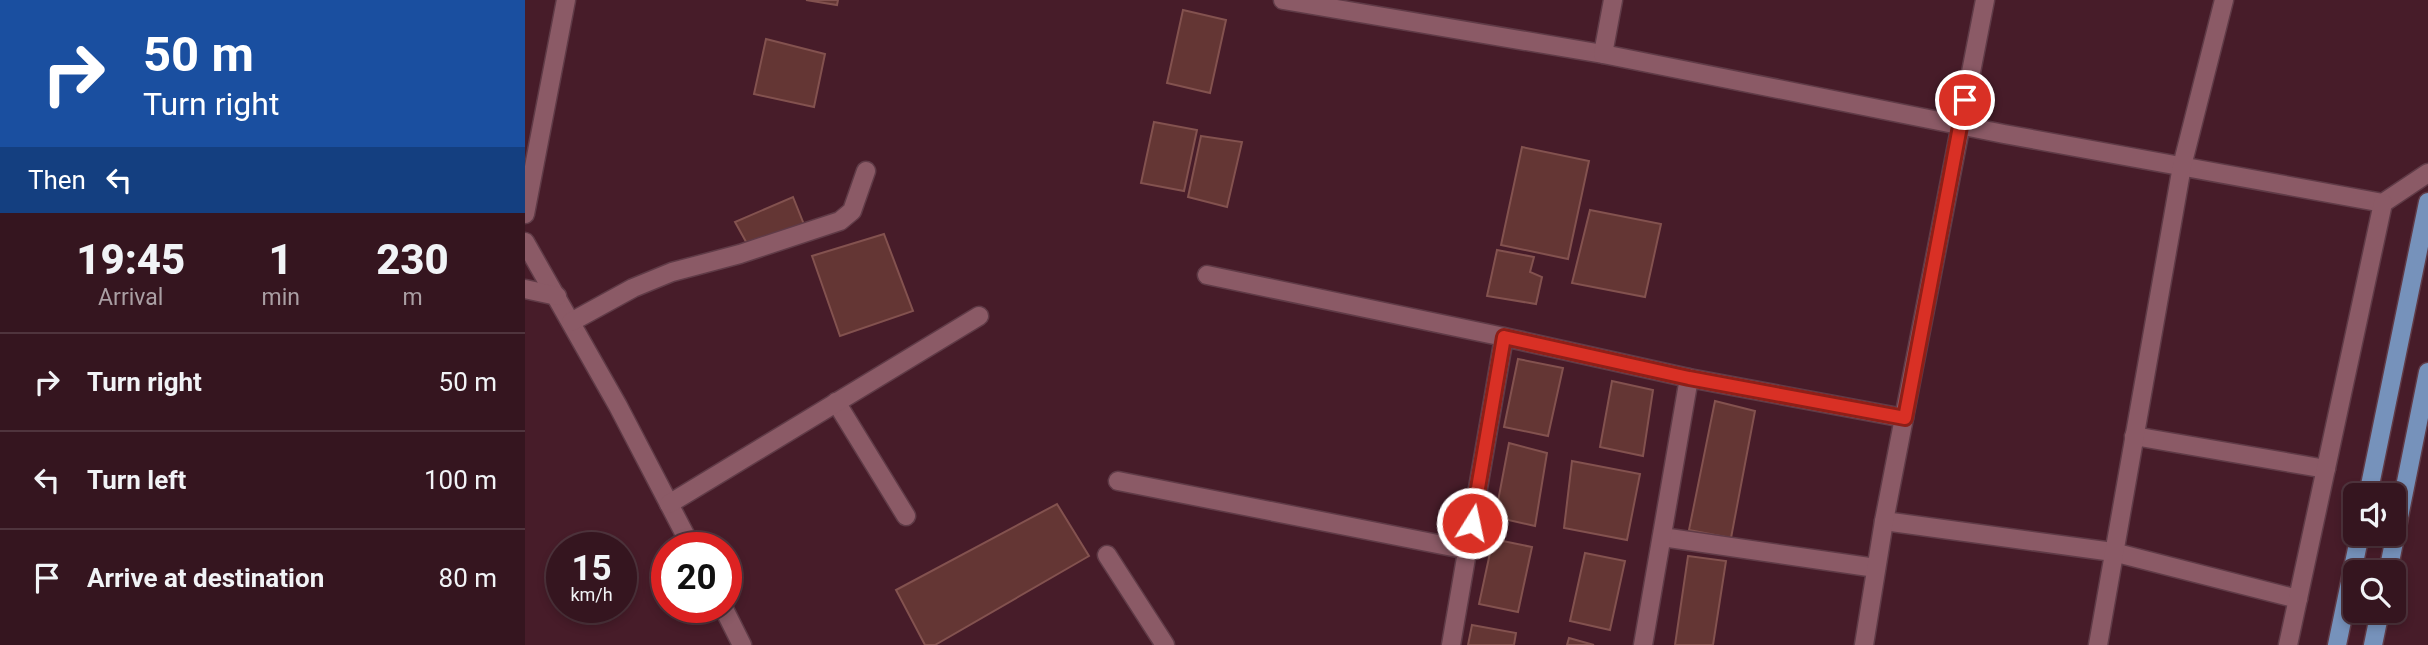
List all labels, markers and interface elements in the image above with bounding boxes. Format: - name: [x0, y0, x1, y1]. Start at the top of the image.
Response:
- text: 50 m: [143, 26, 254, 83]
- icon: right: [28, 28, 119, 119]
- pin: [1935, 70, 1995, 130]
- icon: arrive: [1946, 81, 1984, 119]
- text: Turn right: [143, 85, 279, 123]
- icon: left: [100, 161, 138, 199]
- text: Then: [28, 165, 86, 195]
- text: 19:45: [76, 235, 185, 284]
- text: 1: [269, 235, 293, 284]
- text: 230: [376, 235, 449, 284]
- text: Arrival: [98, 284, 163, 311]
- text: min: [261, 284, 300, 311]
- text: m: [402, 284, 423, 311]
- icon: right: [28, 363, 66, 401]
- text: Turn right: [87, 367, 202, 397]
- text: 50 m: [439, 367, 497, 397]
- icon: left: [28, 461, 66, 499]
- text: Turn left: [87, 465, 186, 495]
- text: 100 m: [424, 465, 497, 495]
- map controls: [2343, 483, 2406, 623]
- button: sound: [2343, 483, 2406, 546]
- position arrow: [1435, 486, 1509, 560]
- speed limit sign: 20: [651, 532, 742, 623]
- text: 15: [571, 548, 612, 589]
- icon: arrive: [28, 559, 66, 597]
- button: search: [2343, 560, 2406, 623]
- text: Arrive at destination: [87, 563, 324, 593]
- text: 80 m: [439, 563, 497, 593]
- text: km/h: [570, 584, 613, 605]

